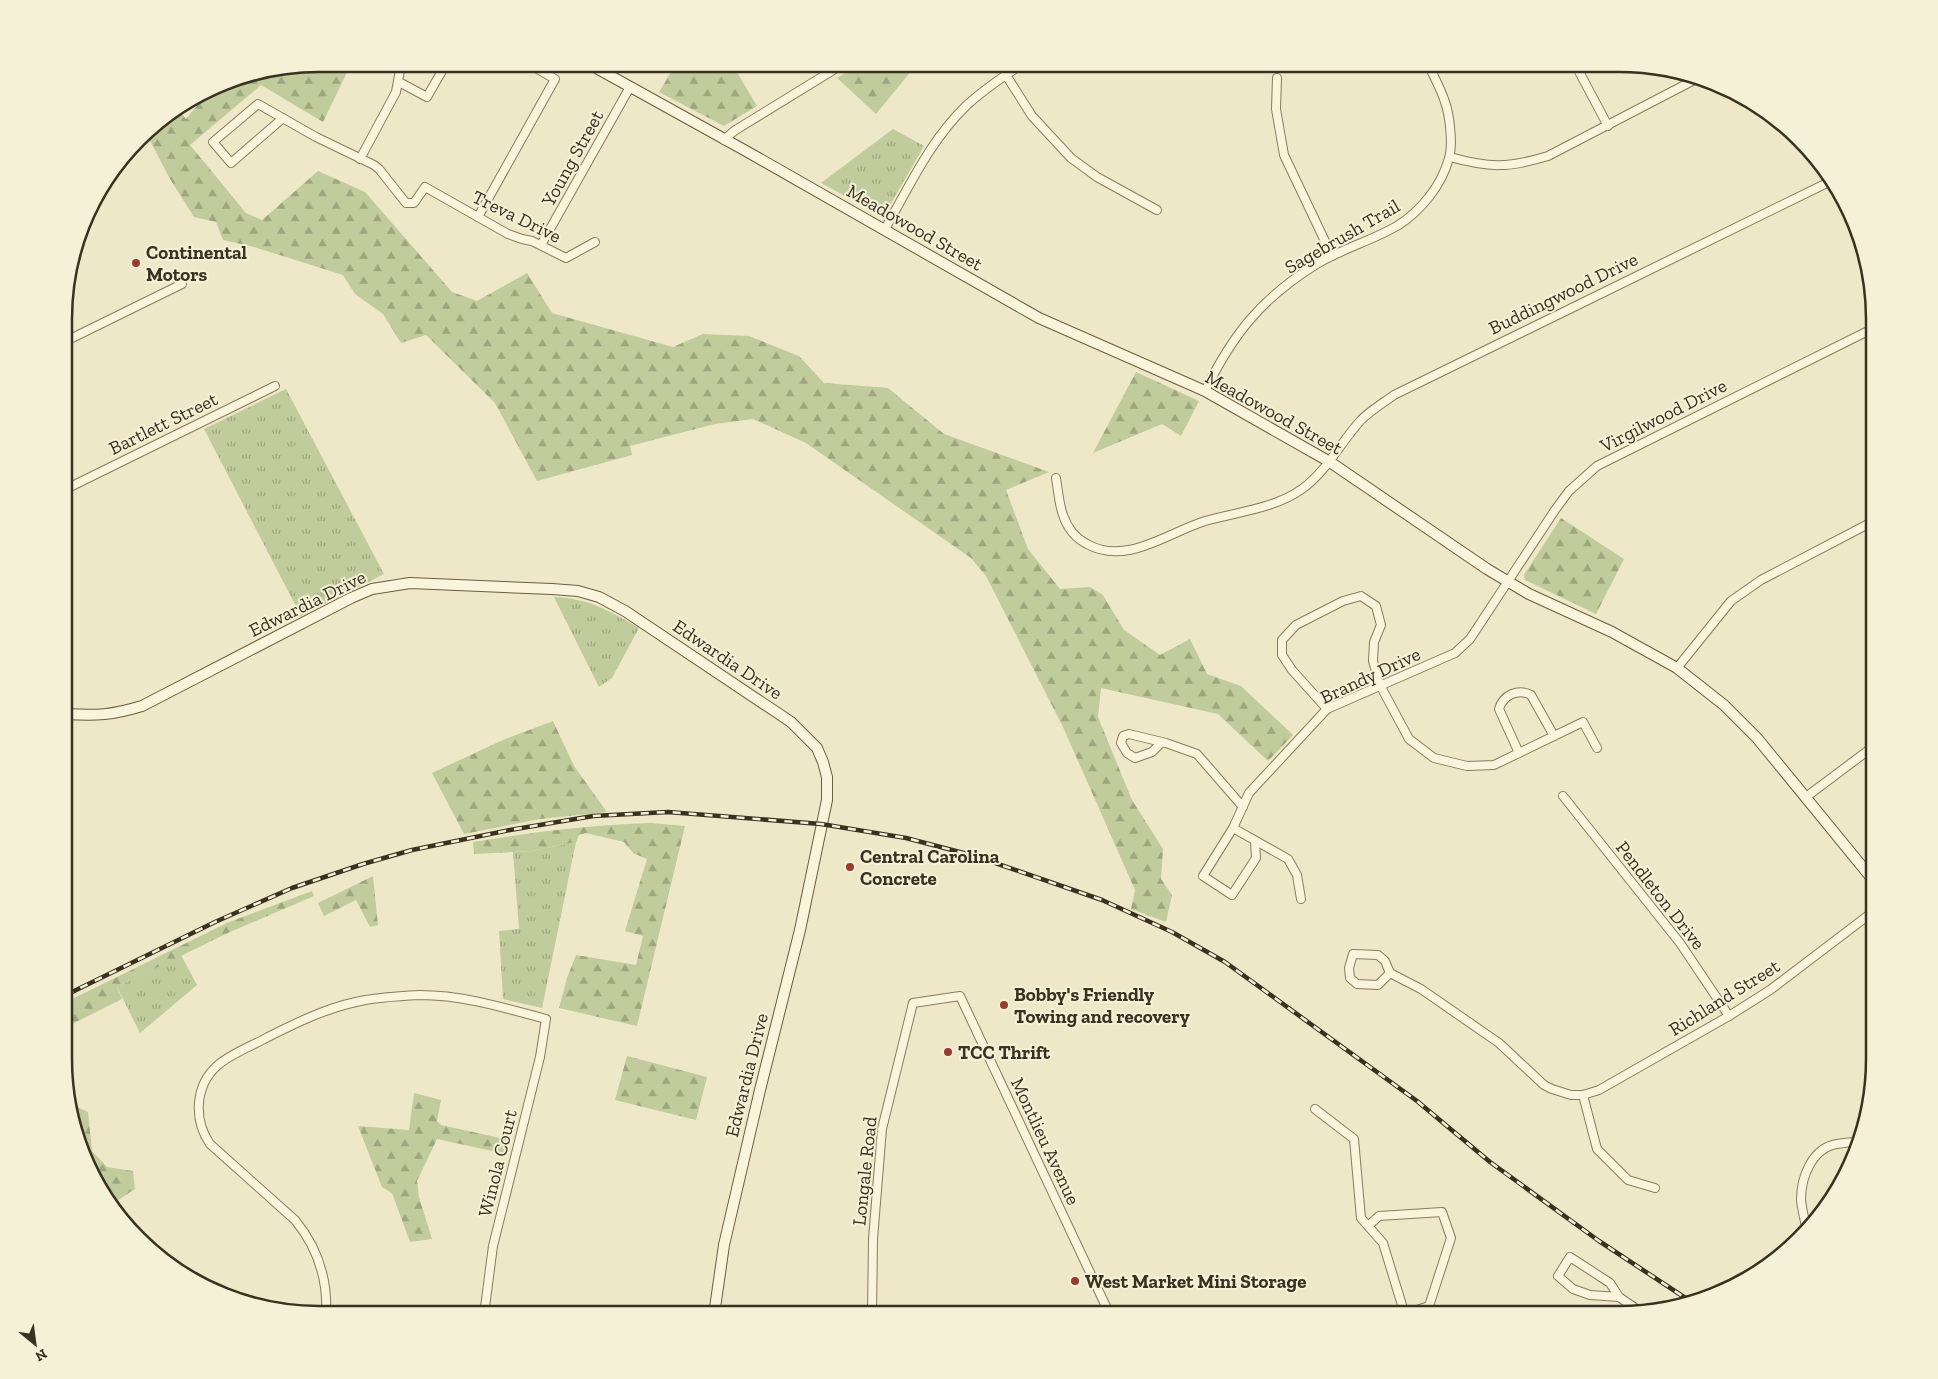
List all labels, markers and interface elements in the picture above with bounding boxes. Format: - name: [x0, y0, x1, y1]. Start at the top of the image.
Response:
- street label: Young Street: [536, 106, 608, 211]
- street label: Meadowood Street: [843, 179, 987, 276]
- street label: Treva Drive: [469, 185, 565, 248]
- street label: Sagebrush Trail: [1281, 194, 1404, 279]
- place label: Continental Motors: [146, 241, 248, 286]
- street label: Buddingwood Drive: [1485, 247, 1642, 339]
- marker: Continental Motors: [130, 257, 142, 269]
- street label: Meadowood Street: [1201, 365, 1346, 460]
- street label: Virgilwood Drive: [1595, 374, 1730, 458]
- street label: Bartlett Street: [105, 387, 221, 460]
- street label: Edwardia Drive: [245, 565, 369, 642]
- street label: Edwardia Drive: [669, 614, 787, 705]
- street label: Brandy Drive: [1316, 642, 1424, 709]
- street label: Pendleton Drive: [1611, 836, 1710, 954]
- place label: Central Carolina Concrete: [860, 845, 1000, 890]
- marker: Central Carolina Concrete: [844, 861, 856, 873]
- street label: Richland Street: [1665, 954, 1784, 1041]
- place label: Bobby's Friendly Towing and recovery: [1014, 983, 1190, 1028]
- marker: Bobby's Friendly Towing and recovery: [998, 999, 1010, 1011]
- street label: Edwardia Drive: [720, 1011, 773, 1140]
- place label: TCC Thrift: [958, 1041, 1050, 1064]
- marker: TCC Thrift: [942, 1046, 954, 1058]
- street label: Montlieu Avenue: [1006, 1074, 1085, 1209]
- street label: Winola Court: [473, 1107, 522, 1219]
- street label: Longale Road: [847, 1115, 882, 1227]
- place label: West Market Mini Storage: [1085, 1270, 1306, 1293]
- marker: West Market Mini Storage: [1069, 1275, 1081, 1287]
- north arrow: [10, 1319, 60, 1369]
- text: N: [32, 1345, 50, 1365]

